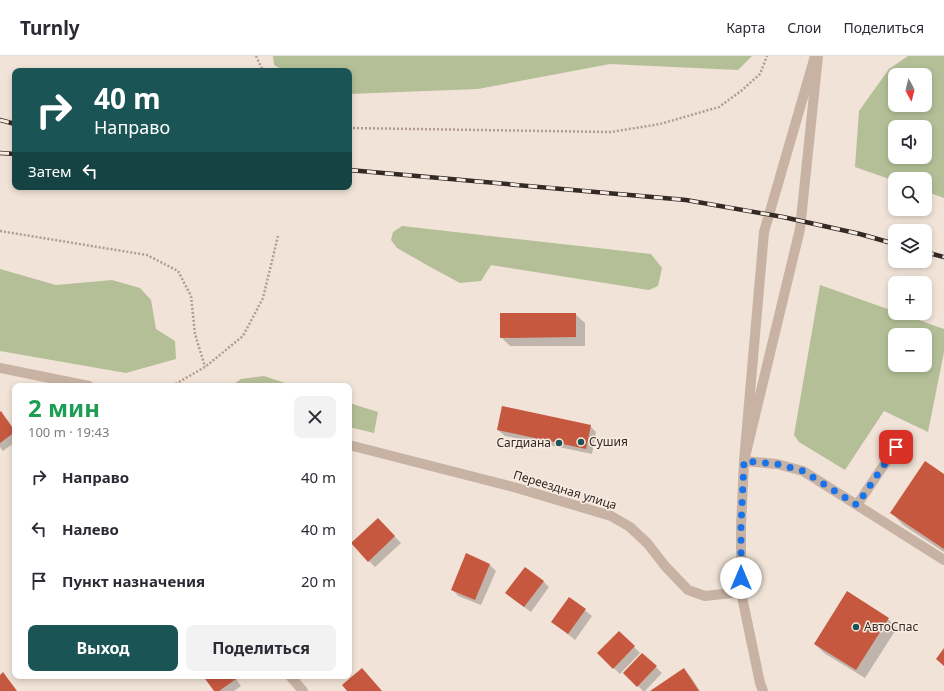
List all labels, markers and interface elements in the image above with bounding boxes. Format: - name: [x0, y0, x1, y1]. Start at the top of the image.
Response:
- text: Turnly: [20, 15, 80, 41]
- text: Карта: [726, 18, 765, 37]
- text: Слои: [787, 18, 821, 37]
- text: Поделиться: [843, 18, 924, 37]
- north arrow: [888, 68, 932, 112]
- map controls: [888, 68, 932, 372]
- text: 40 m: [94, 79, 161, 117]
- icon: right: [28, 84, 80, 136]
- text: Направо: [94, 115, 170, 139]
- button: sound: [888, 120, 932, 164]
- icon: left: [79, 160, 101, 182]
- text: Затем: [28, 161, 71, 181]
- button: search: [888, 172, 932, 216]
- button: layers: [888, 224, 932, 268]
- button: +: [888, 276, 932, 320]
- button: −: [888, 328, 932, 372]
- text: 2 мин: [28, 391, 100, 424]
- button: close: [294, 396, 336, 438]
- text: 100 m · 19:43: [28, 423, 109, 441]
- pin: [879, 430, 913, 464]
- place label: Сушия: [589, 433, 628, 450]
- place label: Сагдиана: [496, 434, 551, 451]
- icon: arrive: [885, 436, 907, 458]
- marker: Сушия: [576, 437, 586, 447]
- marker: Сагдиана: [554, 438, 564, 448]
- icon: right: [28, 466, 50, 488]
- street label: Переездная улица: [511, 466, 619, 513]
- text: Направо: [62, 467, 129, 487]
- text: 40 m: [301, 467, 336, 487]
- icon: left: [28, 518, 50, 540]
- text: Налево: [62, 519, 119, 539]
- text: 40 m: [301, 519, 336, 539]
- position arrow: [720, 557, 762, 599]
- icon: arrive: [28, 570, 50, 592]
- text: Пункт назначения: [62, 571, 205, 591]
- text: 20 m: [301, 571, 336, 591]
- place label: АвтоСпас: [864, 618, 919, 635]
- marker: АвтоСпас: [851, 622, 861, 632]
- button: Выход: [28, 625, 178, 671]
- button: Поделиться: [186, 625, 336, 671]

